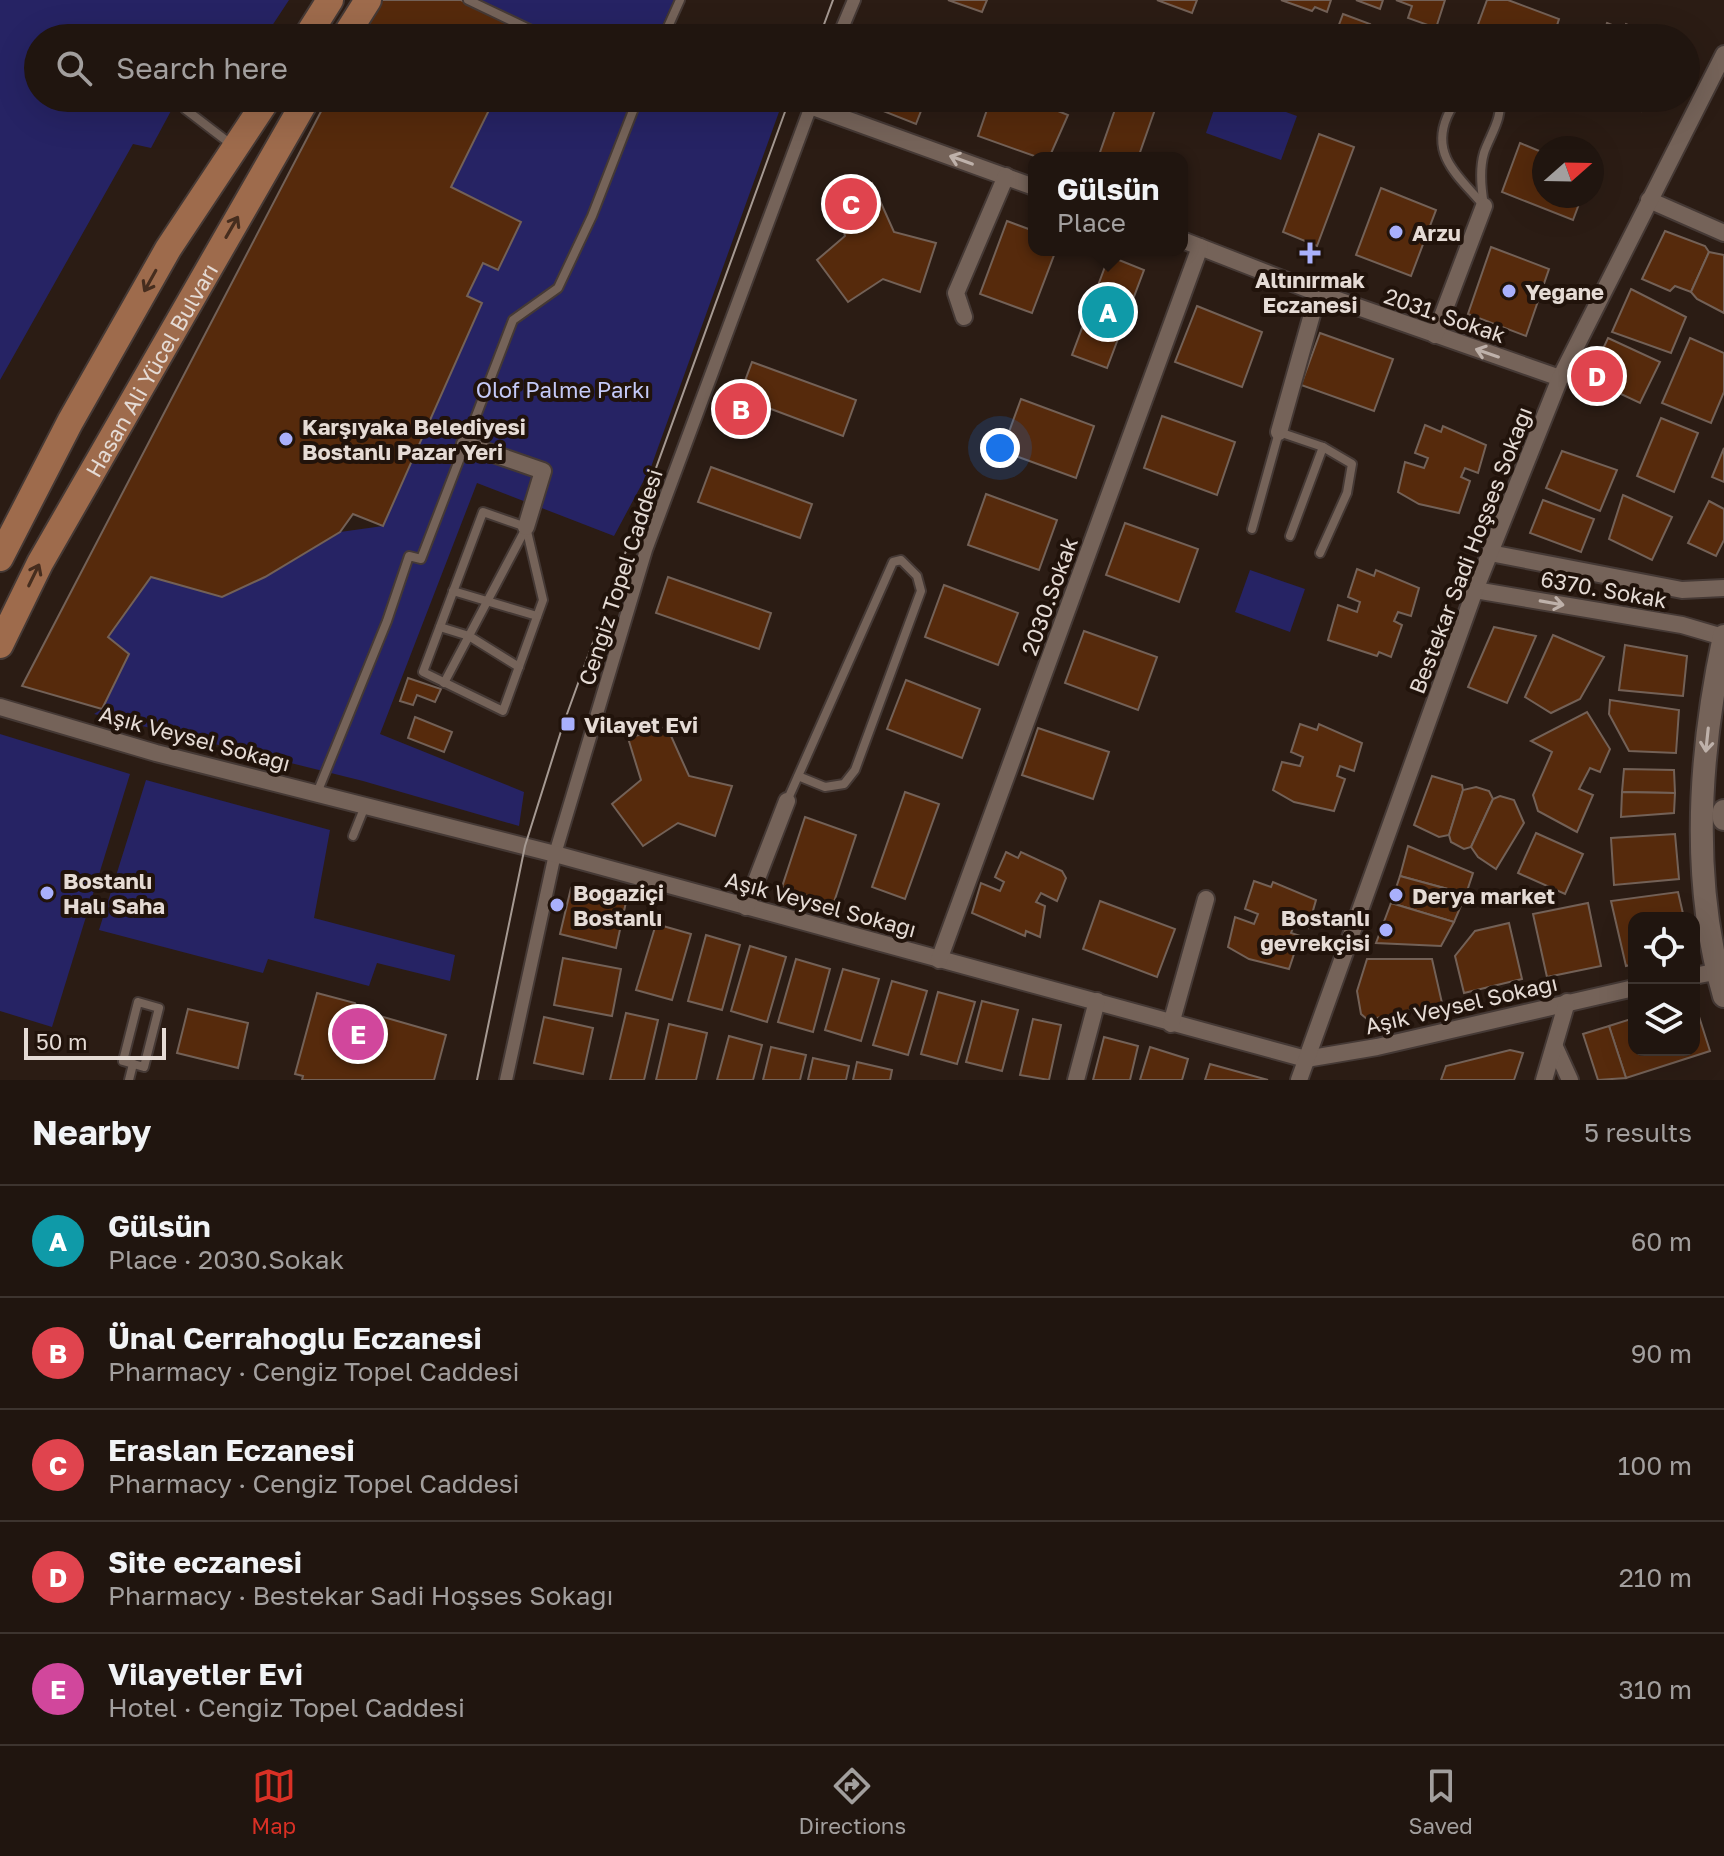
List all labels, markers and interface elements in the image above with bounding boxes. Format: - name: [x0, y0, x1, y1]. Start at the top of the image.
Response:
- search box: [24, 24, 1700, 112]
- icon: search: [52, 46, 96, 90]
- text: Search here: [116, 50, 288, 86]
- north arrow: [1532, 136, 1604, 208]
- one-way arrow: [949, 152, 973, 166]
- popup: [1028, 152, 1188, 256]
- text: Gülsün: [1057, 171, 1159, 207]
- pin: C: [825, 174, 877, 234]
- text: Place: [1057, 207, 1126, 238]
- one-way arrow: [224, 216, 240, 239]
- place label: Arzu: [1412, 219, 1461, 246]
- marker: Arzu: [1387, 223, 1405, 241]
- marker: Altınırmak Eczanesi: [1301, 244, 1319, 262]
- street label: Hasan Ali Yücel Bulvarı: [79, 258, 223, 481]
- place label: Altınırmak Eczanesi: [1255, 266, 1365, 318]
- one-way arrow: [141, 269, 157, 292]
- place label: Yegane: [1525, 278, 1604, 305]
- pin: A: [1082, 282, 1134, 342]
- street label: 2031. Sokak: [1381, 282, 1509, 348]
- marker: Yegane: [1500, 282, 1518, 300]
- one-way arrow: [1474, 344, 1499, 359]
- pin: D: [1571, 346, 1623, 406]
- park label: Olof Palme Parkı: [476, 376, 650, 403]
- pin: B: [715, 379, 767, 439]
- street label: Bestekar Sadi Hoşses Sokağı: [1403, 403, 1537, 697]
- place label: Karşıyaka Belediyesi Bostanlı Pazar Yeri: [302, 413, 526, 465]
- your location: [980, 428, 1020, 468]
- marker: Karşıyaka Belediyesi Bostanlı Pazar Yeri: [277, 430, 295, 448]
- street label: Cengiz Topel Caddesi: [572, 465, 668, 689]
- street label: 2030.Sokak: [1015, 533, 1083, 659]
- one-way arrow: [27, 563, 43, 587]
- street label: 6370. Sokak: [1539, 565, 1669, 613]
- one-way arrow: [1539, 596, 1564, 611]
- street label: Aşık Veysel Sokağı: [97, 700, 293, 776]
- place label: Vilayet Evi: [584, 711, 698, 738]
- marker: Vilayet Evi: [559, 715, 577, 733]
- one-way arrow: [1700, 726, 1715, 753]
- street label: Aşık Veysel Sokağı: [723, 866, 919, 942]
- place label: Bostanlı Halı Saha: [63, 867, 165, 919]
- place label: Boğaziçi Bostanlı: [573, 879, 664, 931]
- place label: Derya market: [1412, 882, 1555, 909]
- marker: Bostanlı Halı Saha: [38, 884, 56, 902]
- marker: Derya market: [1387, 886, 1405, 904]
- marker: Boğaziçi Bostanlı: [548, 896, 566, 914]
- place label: Bostanlı gevrekçisi: [1260, 904, 1370, 956]
- map controls: [1628, 912, 1700, 1056]
- button: locate: [1628, 912, 1700, 984]
- marker: Bostanlı gevrekçisi: [1377, 921, 1395, 939]
- street label: Aşık Veysel Sokağı: [1362, 969, 1560, 1039]
- button: layers: [1628, 984, 1700, 1056]
- pin: E: [332, 1004, 384, 1064]
- scale bar: [24, 1024, 166, 1060]
- text: 50 m: [36, 1028, 87, 1055]
- text: Nearby: [32, 1112, 152, 1152]
- text: 5 results: [1584, 1117, 1692, 1148]
- text: Gülsün: [108, 1208, 211, 1244]
- text: A: [49, 1226, 67, 1257]
- text: 60 m: [1631, 1226, 1692, 1257]
- text: Place · 2030.Sokak: [108, 1244, 344, 1275]
- text: Ünal Cerrahoğlu Eczanesi: [108, 1320, 482, 1356]
- text: B: [49, 1338, 67, 1369]
- text: 90 m: [1631, 1338, 1692, 1369]
- text: Pharmacy · Cengiz Topel Caddesi: [108, 1356, 519, 1387]
- text: Eraslan Eczanesi: [108, 1432, 355, 1468]
- text: C: [49, 1450, 67, 1481]
- text: 100 m: [1618, 1450, 1692, 1481]
- text: Pharmacy · Cengiz Topel Caddesi: [108, 1468, 519, 1499]
- text: Site eczanesi: [108, 1544, 302, 1580]
- text: D: [49, 1562, 67, 1593]
- text: 210 m: [1619, 1562, 1692, 1593]
- text: Pharmacy · Bestekar Sadi Hoşses Sokağı: [108, 1580, 613, 1611]
- text: Vilayetler Evi: [108, 1656, 303, 1692]
- text: E: [50, 1674, 66, 1705]
- text: 310 m: [1619, 1674, 1692, 1705]
- text: Hotel · Cengiz Topel Caddesi: [108, 1692, 465, 1723]
- tab: Map: [251, 1764, 296, 1839]
- tab: Directions: [799, 1764, 906, 1839]
- tab: Saved: [1409, 1764, 1473, 1839]

